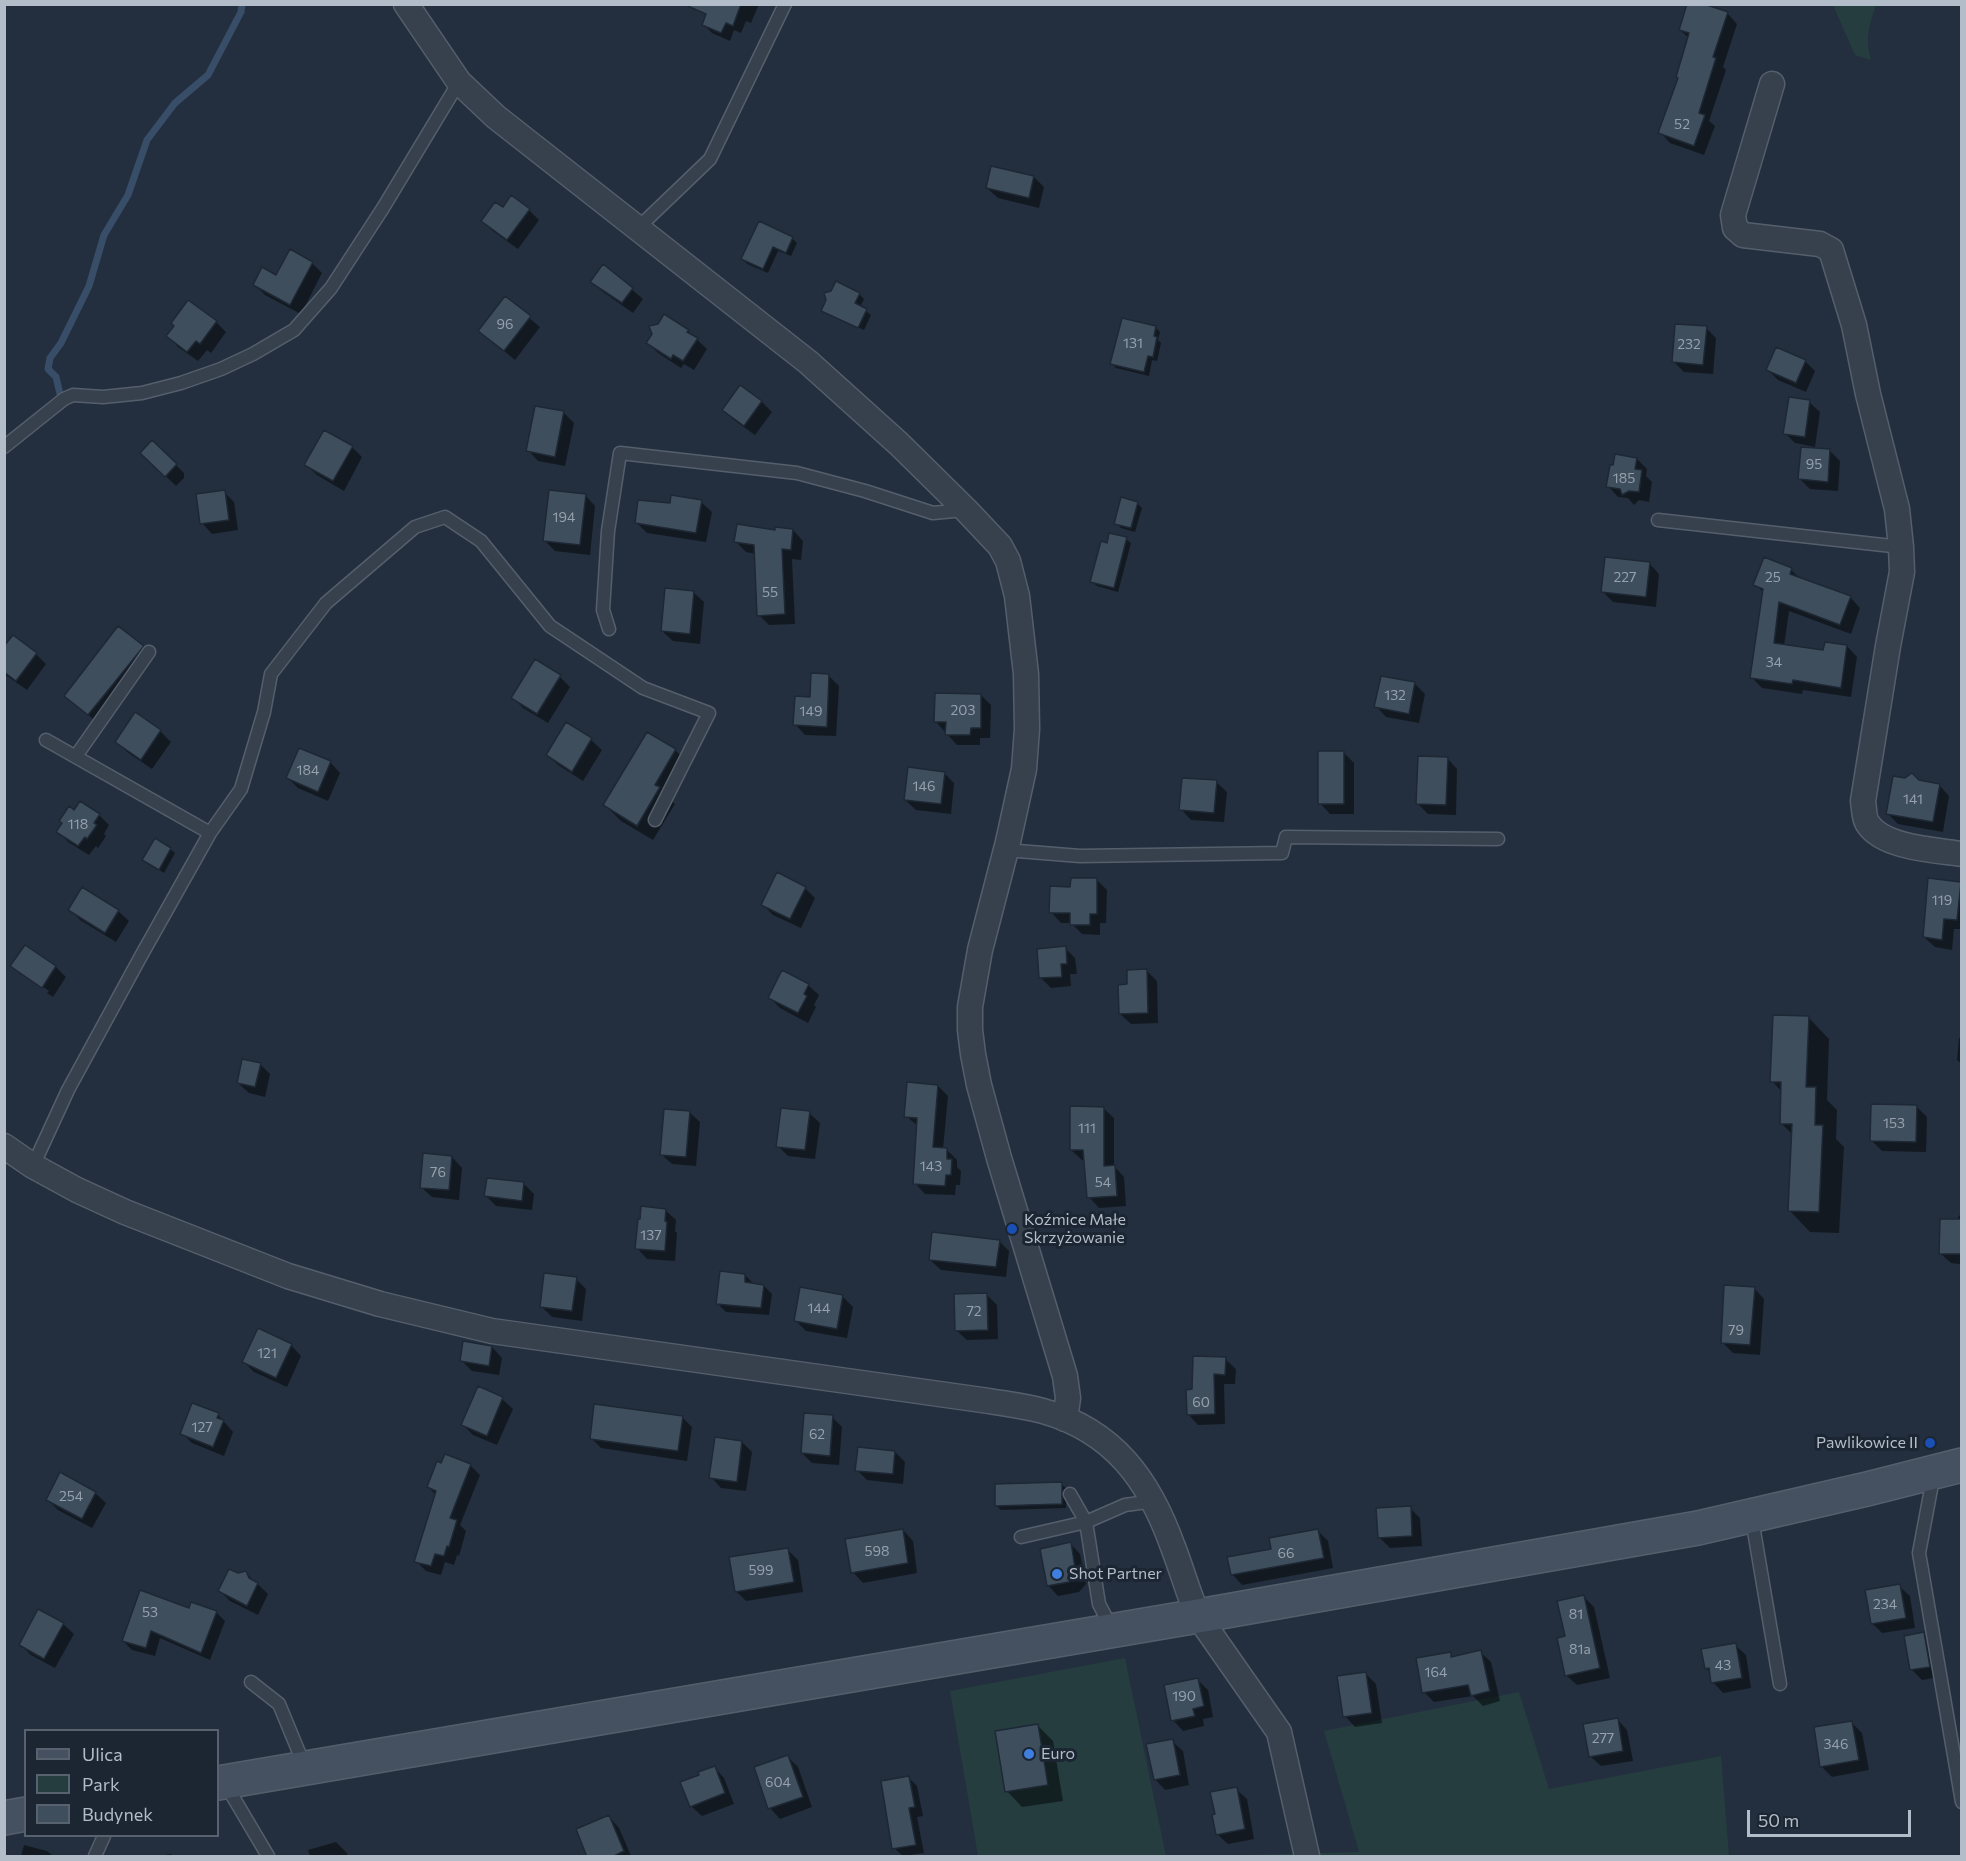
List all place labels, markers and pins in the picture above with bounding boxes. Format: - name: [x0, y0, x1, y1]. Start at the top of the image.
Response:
- place label: Koźmice Małe Skrzyżowanie: [1024, 1210, 1126, 1248]
- marker: Koźmice Małe Skrzyżowanie: [1005, 1222, 1019, 1236]
- place label: Pawlikowice II: [1816, 1433, 1918, 1453]
- marker: Pawlikowice II: [1923, 1436, 1937, 1450]
- place label: Shot Partner: [1069, 1564, 1162, 1584]
- marker: Shot Partner: [1050, 1567, 1064, 1581]
- place label: Euro: [1041, 1744, 1075, 1764]
- marker: Euro: [1022, 1747, 1036, 1761]

